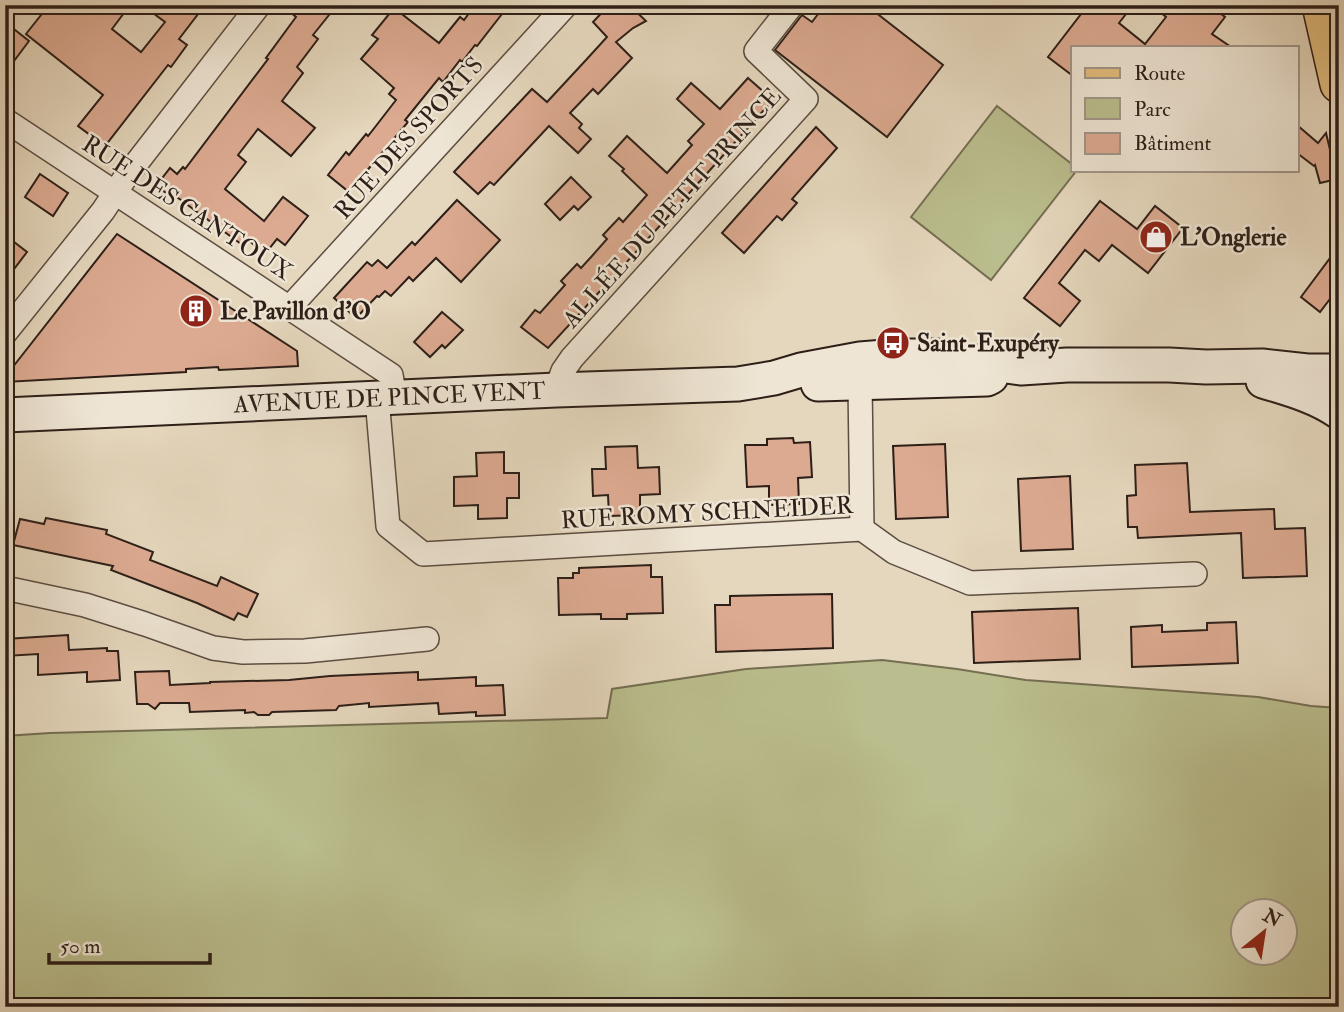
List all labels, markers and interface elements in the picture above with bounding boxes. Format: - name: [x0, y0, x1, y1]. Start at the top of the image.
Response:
- legend: [1071, 46, 1298, 172]
- street label: RUE DES SPORTS: [328, 50, 490, 226]
- text: Route: [1134, 60, 1186, 87]
- street label: ALLÉE DU PETIT PRINCE: [554, 81, 788, 335]
- text: Parc: [1134, 96, 1171, 123]
- street label: RUE DES CANTOUX: [76, 128, 298, 288]
- text: Bâtiment: [1134, 130, 1211, 157]
- shop icon: L'Onglerie: [1137, 218, 1175, 256]
- place label: L'Onglerie: [1180, 222, 1286, 253]
- building icon: Le Pavillon d'O: [177, 292, 215, 330]
- place label: Le Pavillon d'O: [220, 296, 371, 327]
- bus stop icon: Saint-Exupéry: [874, 324, 912, 362]
- place label: Saint-Exupéry: [917, 328, 1060, 359]
- street label: AVENUE DE PINCE VENT: [232, 375, 546, 420]
- street label: RUE ROMY SCHNEIDER: [560, 490, 855, 536]
- north arrow: [1228, 897, 1298, 967]
- text: N: [1258, 903, 1286, 933]
- scale bar: [49, 921, 210, 965]
- text: 50 m: [60, 933, 101, 960]

